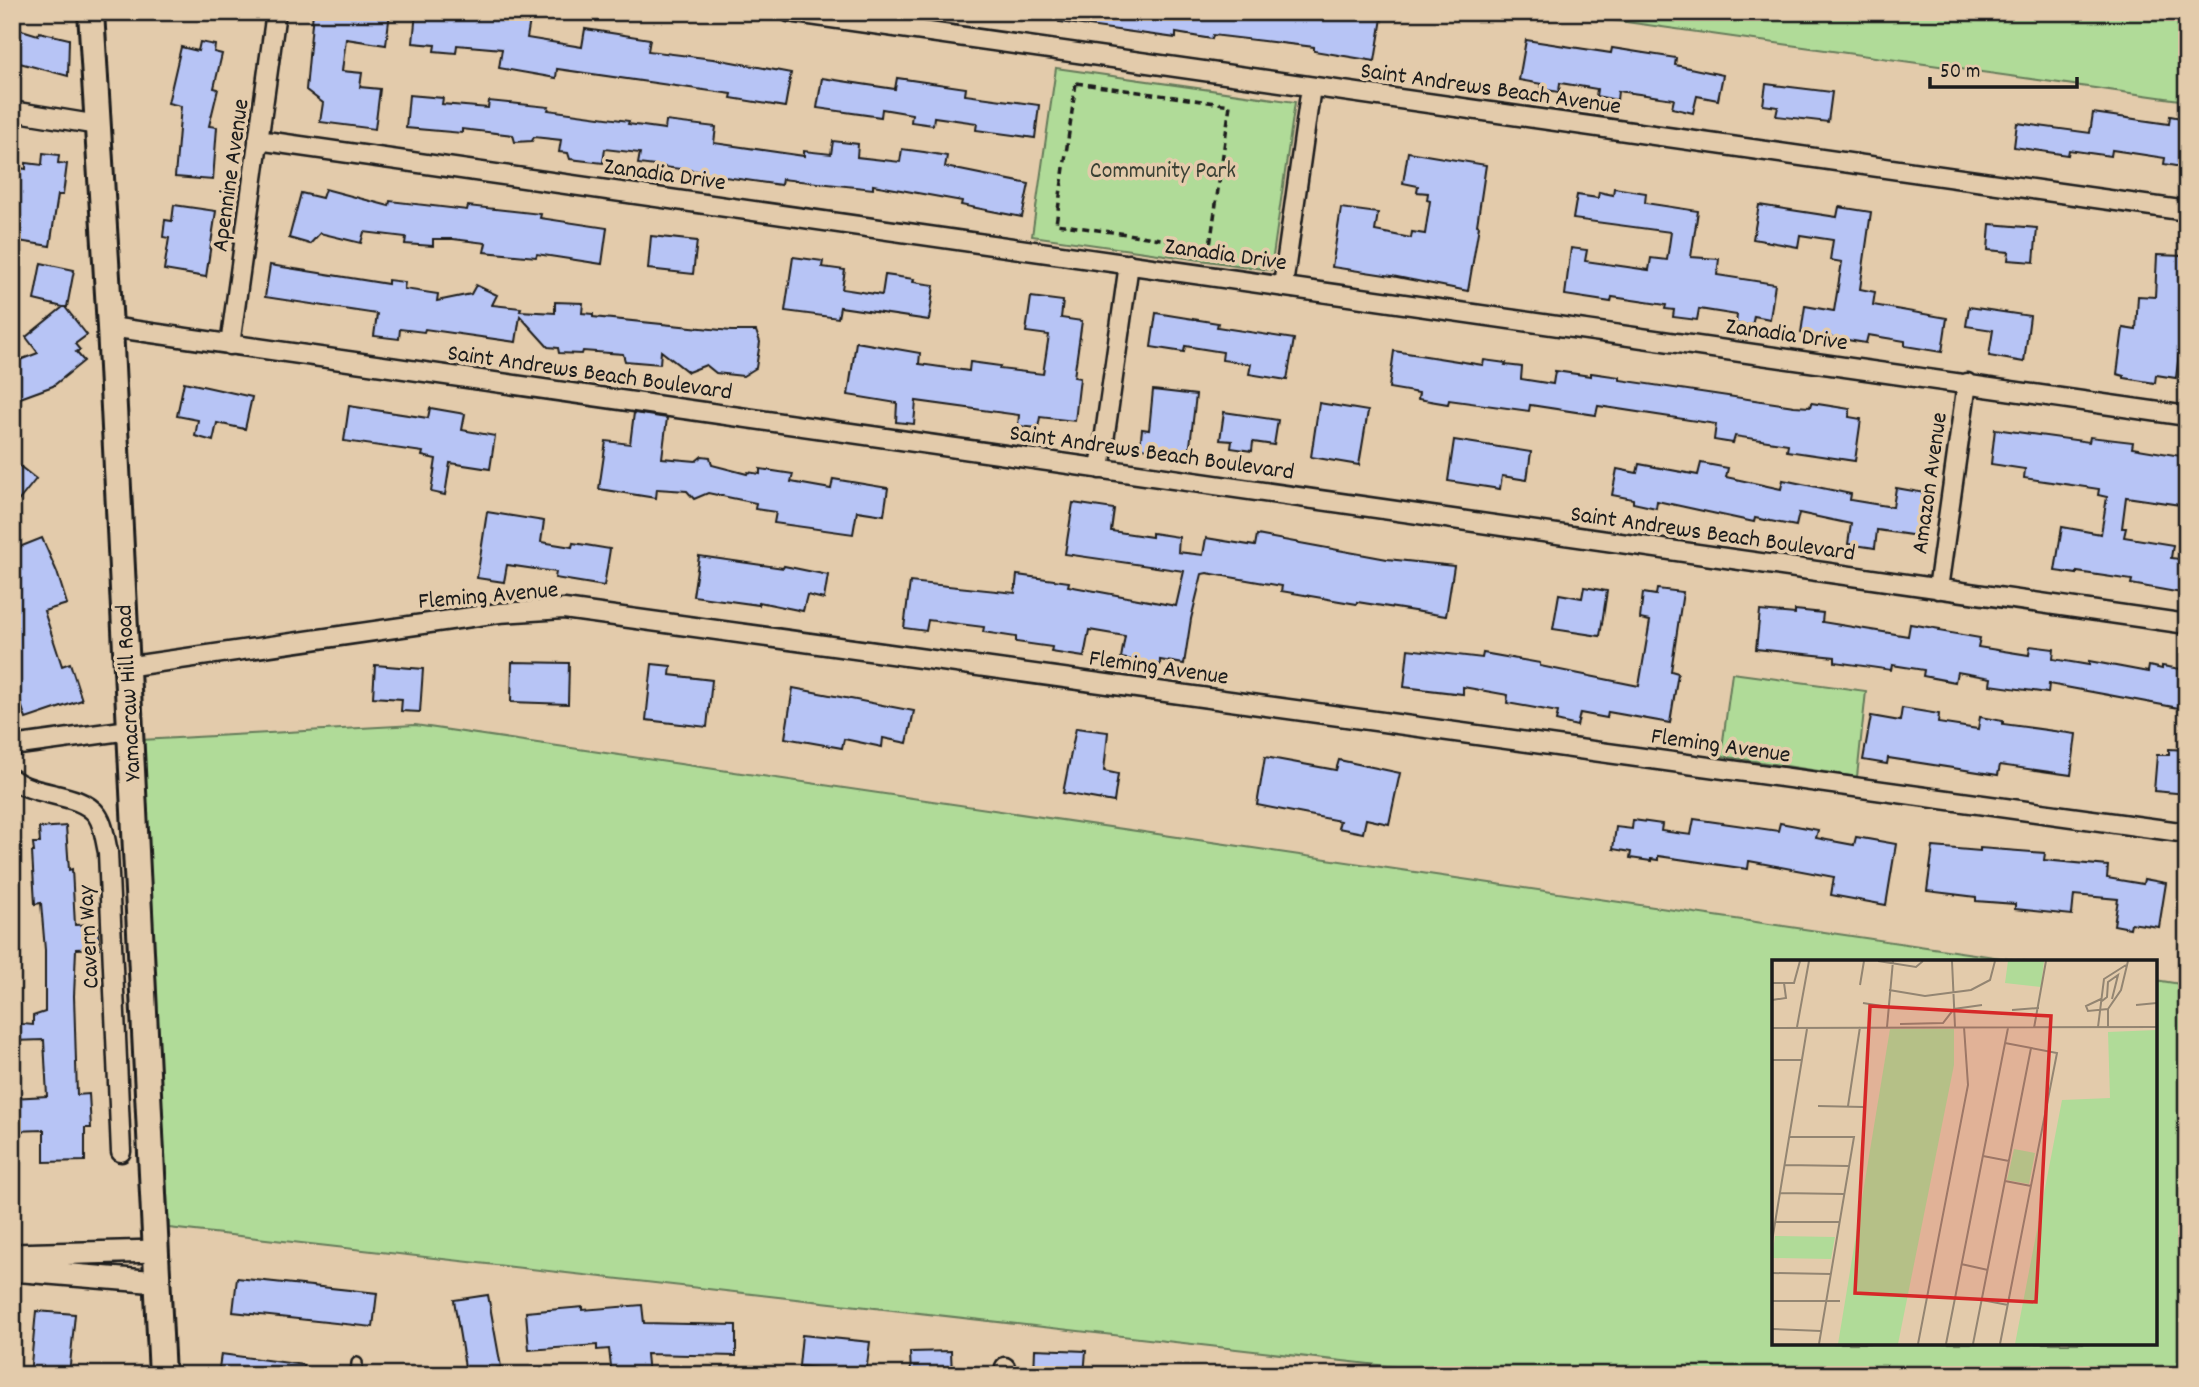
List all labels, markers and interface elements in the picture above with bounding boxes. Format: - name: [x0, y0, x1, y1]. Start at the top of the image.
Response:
- scale bar: [1930, 46, 2076, 90]
- street label: Saint Andrews Beach Avenue: [1358, 55, 1623, 125]
- text: 50 m: [1940, 58, 1980, 88]
- street label: Apennine Avenue: [204, 97, 260, 254]
- street label: Zanadia Drive: [601, 151, 728, 201]
- park label: Community Park: [1090, 155, 1236, 189]
- street label: Zanadia Drive: [1162, 231, 1289, 281]
- street label: Zanadia Drive: [1723, 311, 1850, 361]
- street label: Saint Andrews Beach Boulevard: [445, 337, 734, 411]
- street label: Amazon Avenue: [1904, 410, 1958, 557]
- street label: Saint Andrews Beach Boulevard: [1007, 417, 1296, 491]
- street label: Saint Andrews Beach Boulevard: [1568, 498, 1857, 572]
- street label: Fleming Avenue: [417, 574, 560, 620]
- street label: Yamacraw Hill Road: [108, 604, 152, 782]
- street label: Fleming Avenue: [1087, 642, 1231, 696]
- street label: Fleming Avenue: [1649, 720, 1793, 774]
- street label: Cavern Way: [70, 883, 110, 990]
- inset map: [1772, 960, 2157, 1345]

